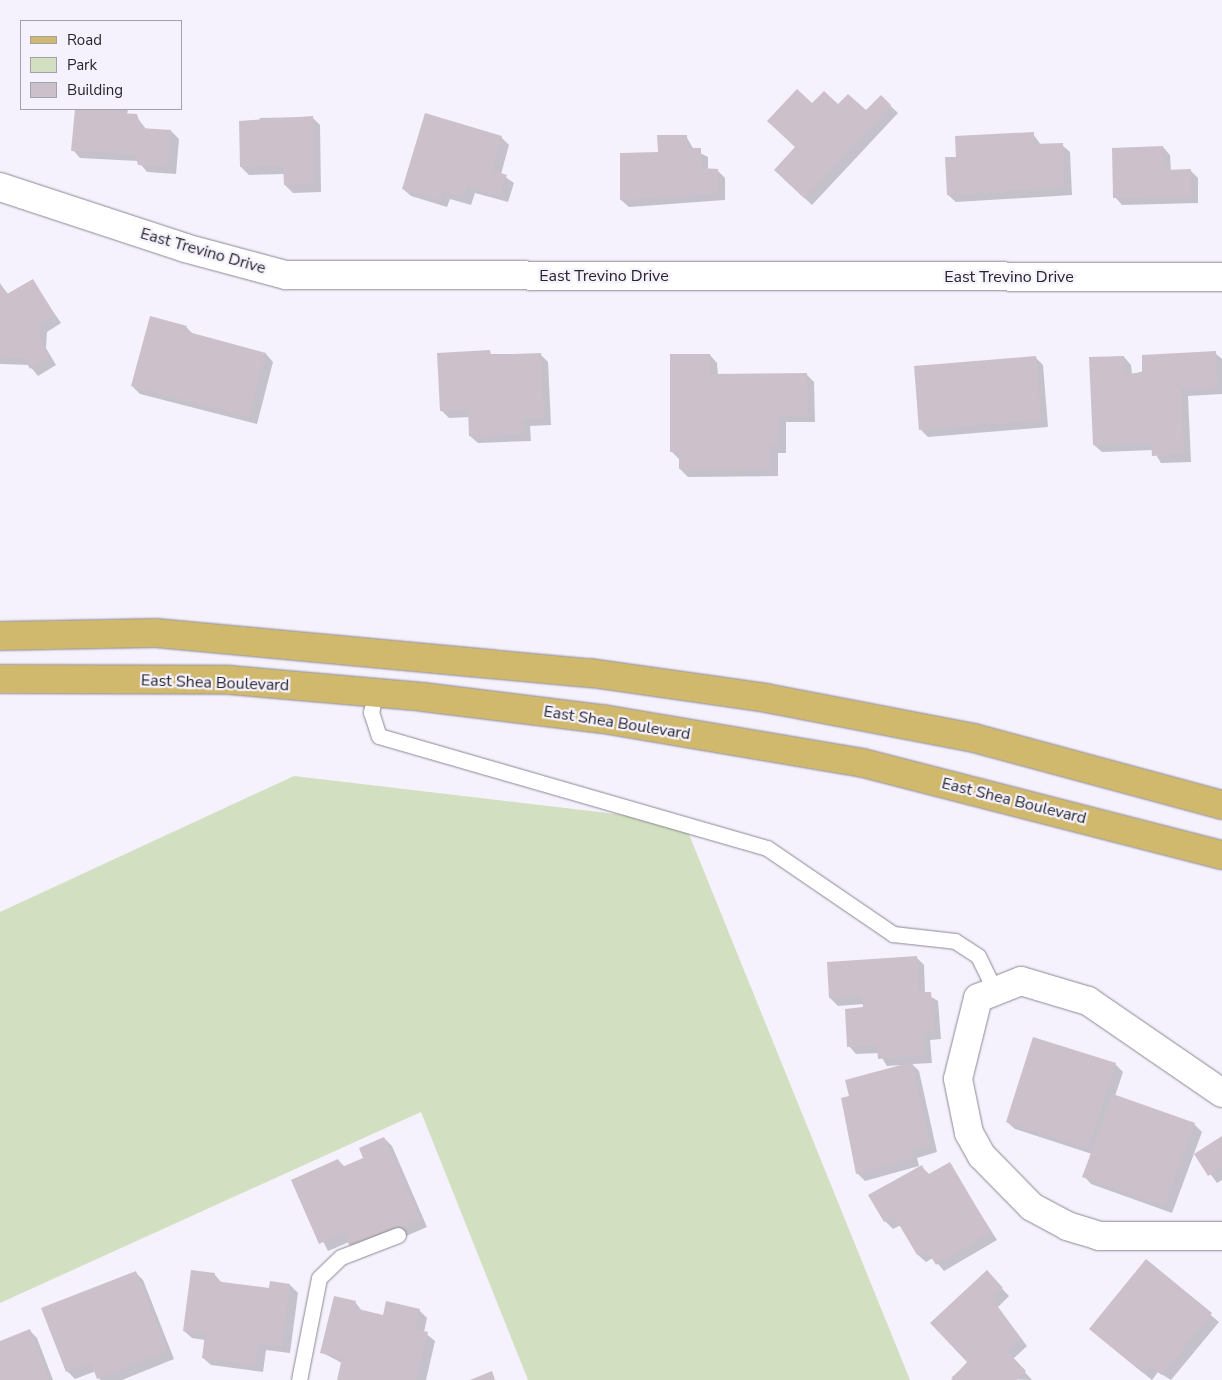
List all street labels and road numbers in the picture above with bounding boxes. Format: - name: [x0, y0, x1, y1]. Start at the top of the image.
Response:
- street label: East Trevino Drive: [138, 224, 268, 278]
- street label: East Trevino Drive: [539, 266, 669, 286]
- street label: East Trevino Drive: [944, 267, 1074, 287]
- street label: East Shea Boulevard: [141, 671, 289, 695]
- street label: East Shea Boulevard: [542, 702, 692, 744]
- street label: East Shea Boulevard: [940, 774, 1088, 828]

